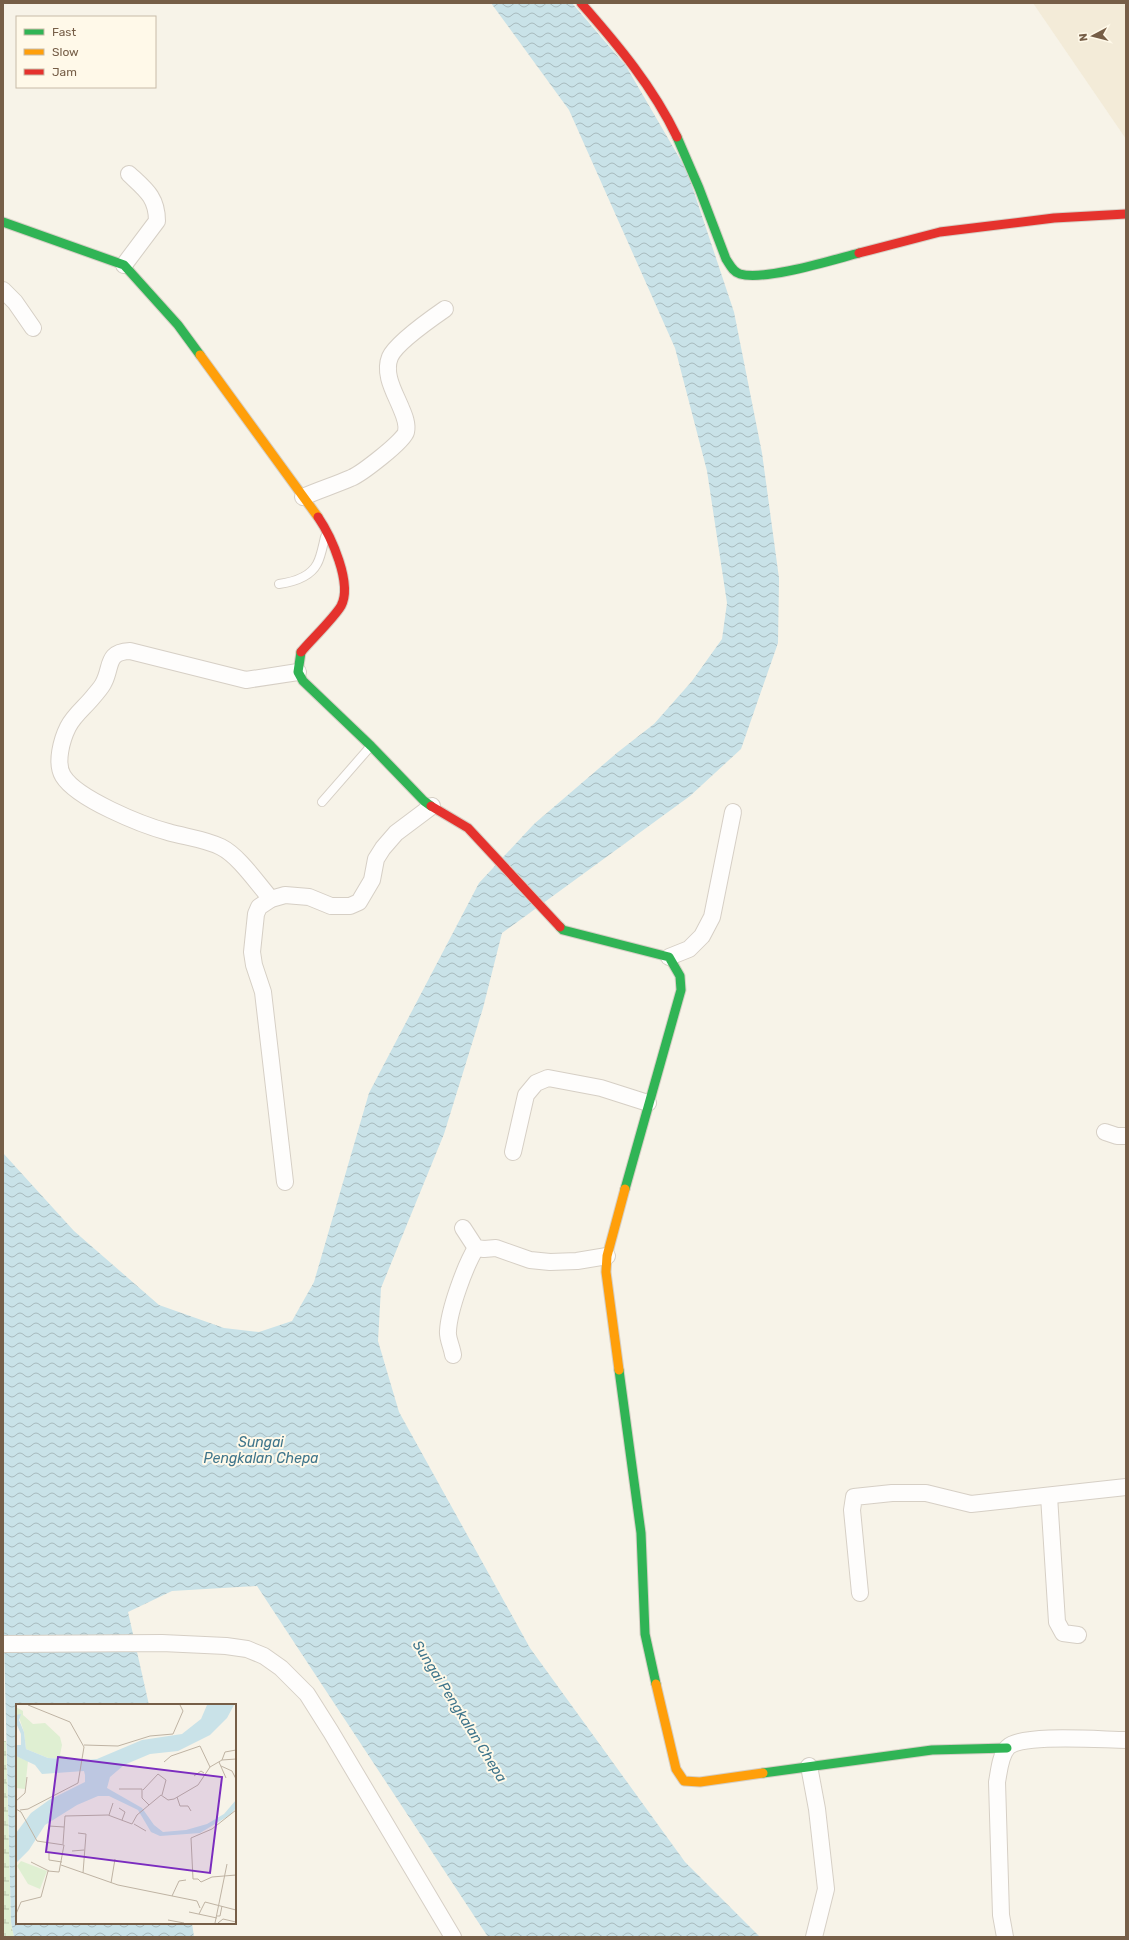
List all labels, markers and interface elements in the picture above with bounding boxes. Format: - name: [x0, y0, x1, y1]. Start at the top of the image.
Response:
- legend: [16, 16, 156, 88]
- north arrow: [1073, 16, 1113, 56]
- text: Fast: [52, 25, 76, 39]
- text: N: [1077, 32, 1091, 42]
- text: Slow: [52, 45, 79, 59]
- text: Jam: [52, 65, 77, 79]
- water label: Sungai Pengkalan Chepa: [204, 1434, 318, 1467]
- water label: Sungai Pengkalan Chepa: [409, 1637, 510, 1785]
- inset map: [16, 1704, 236, 1924]

